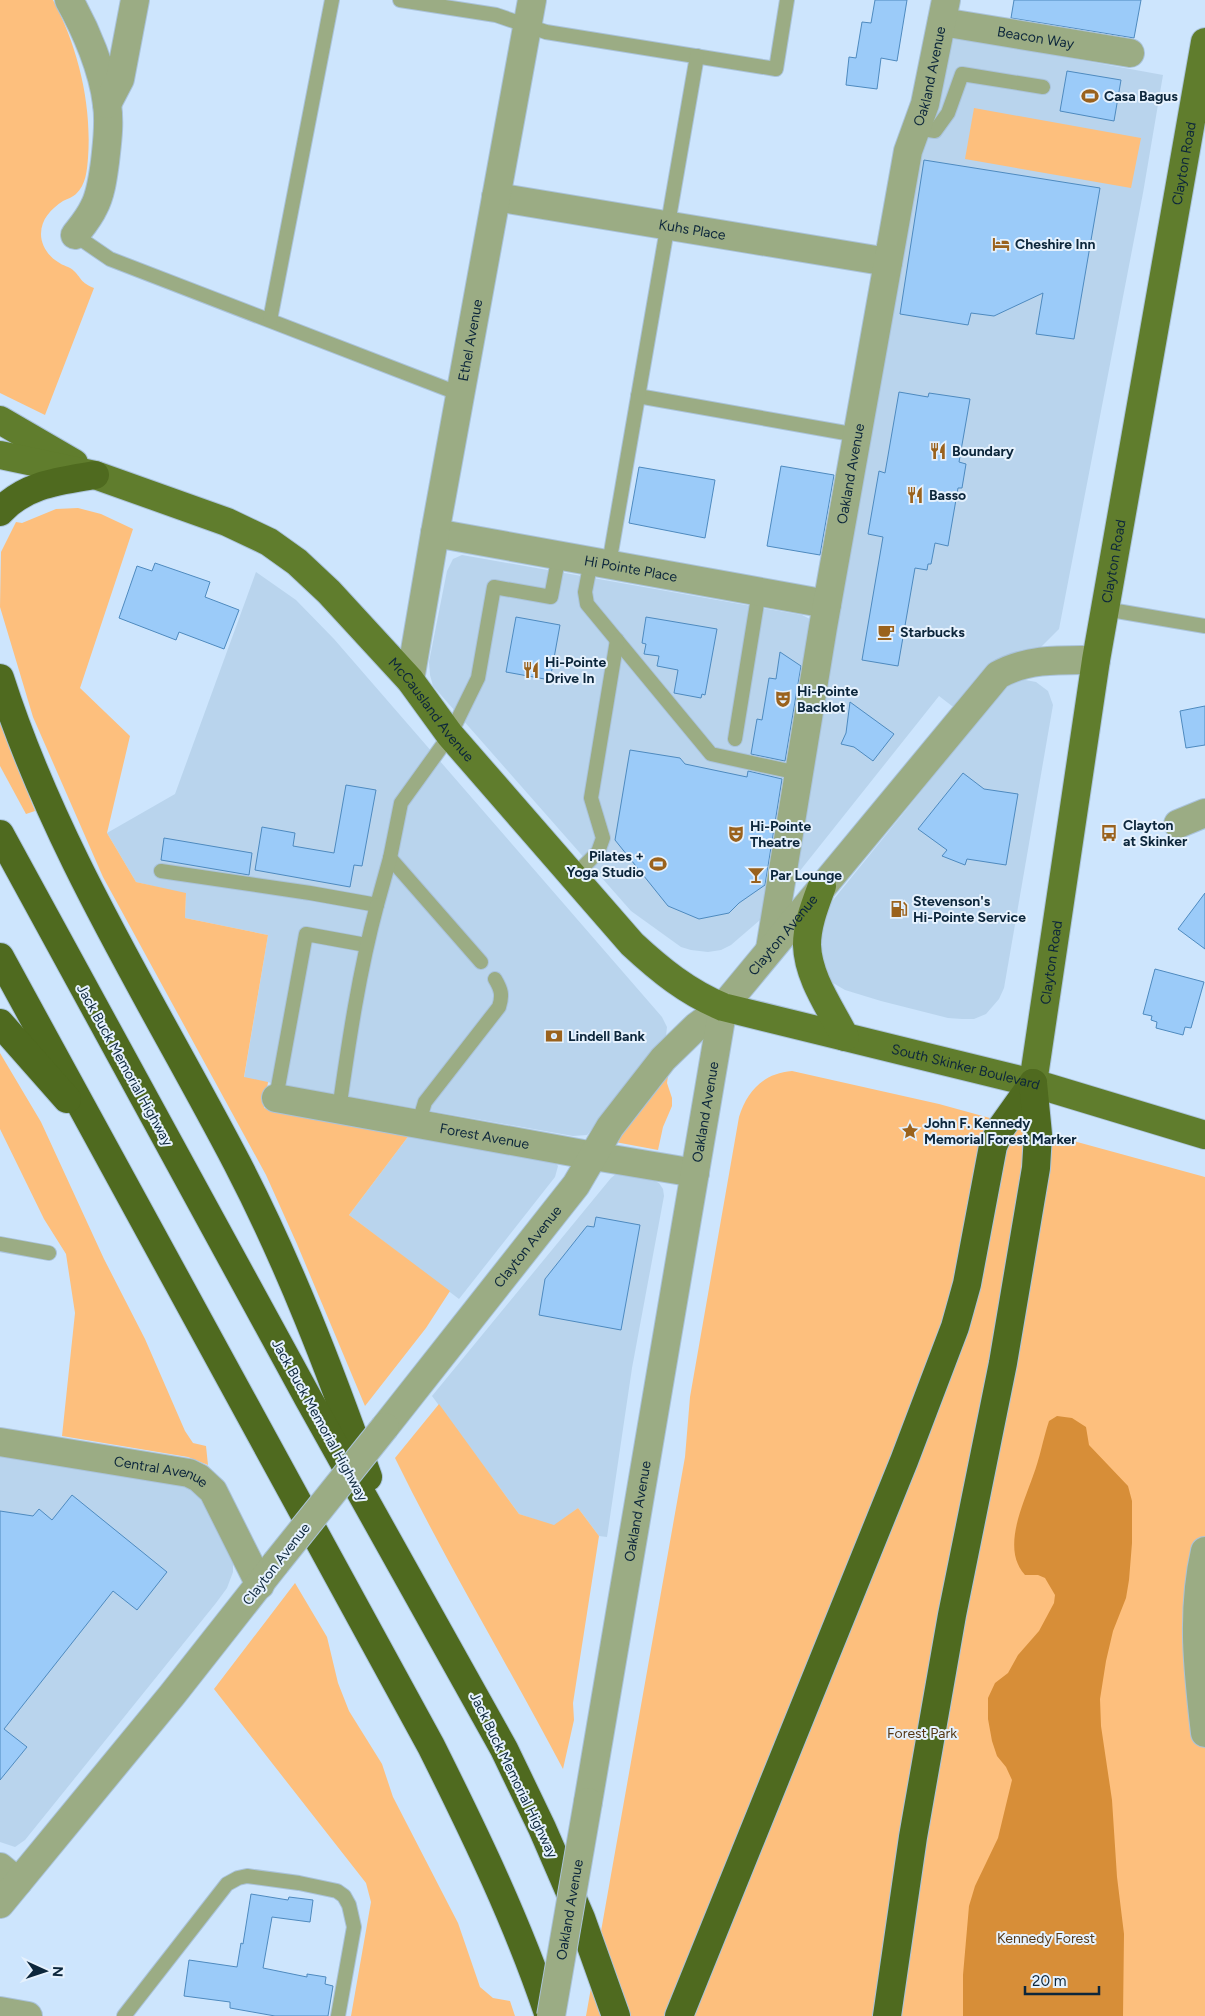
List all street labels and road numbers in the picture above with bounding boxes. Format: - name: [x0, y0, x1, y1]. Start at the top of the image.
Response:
- street label: Beacon Way: [996, 23, 1076, 53]
- street label: Oakland Avenue: [910, 25, 950, 129]
- street label: Clayton Road: [1168, 120, 1200, 207]
- street label: Kuhs Place: [657, 216, 727, 244]
- street label: Ethel Avenue: [455, 298, 486, 383]
- street label: Oakland Avenue: [834, 422, 868, 526]
- street label: Clayton Road: [1098, 518, 1130, 604]
- street label: Hi Pointe Place: [583, 552, 679, 586]
- street label: McCausland Avenue: [385, 654, 478, 766]
- street label: Clayton Avenue: [745, 891, 822, 979]
- street label: Clayton Road: [1037, 919, 1066, 1005]
- street label: Jack Buck Memorial Highway: [73, 981, 177, 1150]
- street label: South Skinker Boulevard: [890, 1041, 1042, 1094]
- street label: Oakland Avenue: [689, 1060, 723, 1164]
- street label: Forest Avenue: [438, 1120, 531, 1153]
- street label: Clayton Avenue: [490, 1202, 566, 1291]
- street label: Jack Buck Memorial Highway: [268, 1336, 372, 1505]
- street label: Central Avenue: [113, 1453, 212, 1491]
- street label: Oakland Avenue: [621, 1459, 655, 1563]
- street label: Clayton Avenue: [239, 1520, 314, 1609]
- street label: Jack Buck Memorial Highway: [466, 1689, 561, 1861]
- street label: Oakland Avenue: [553, 1858, 587, 1961]

